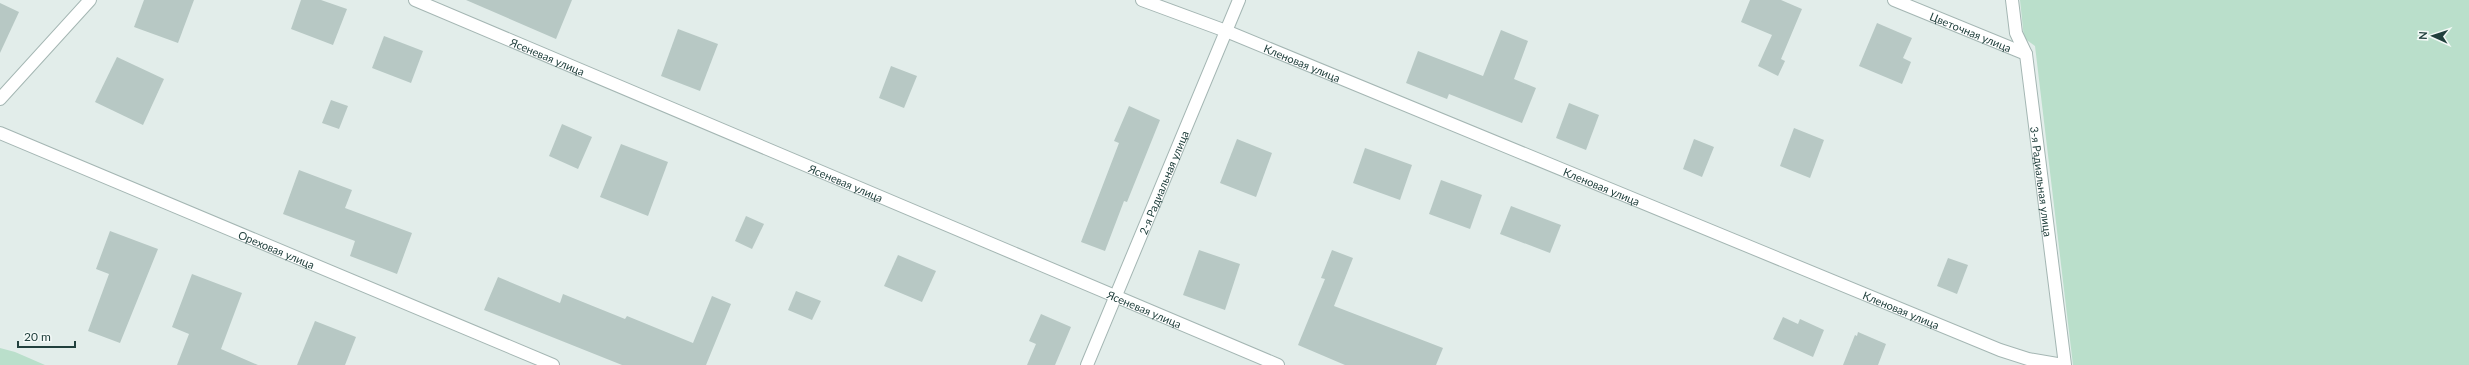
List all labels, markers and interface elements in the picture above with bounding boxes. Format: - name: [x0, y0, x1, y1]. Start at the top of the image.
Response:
- street label: Цветочная улица: [1928, 9, 2014, 54]
- north arrow: [2413, 16, 2453, 56]
- text: N: [2416, 31, 2429, 40]
- street label: Ясеневая улица: [508, 34, 587, 78]
- street label: Кленовая улица: [1262, 41, 1342, 84]
- street label: 3-я Радиальная улица: [2029, 126, 2055, 237]
- street label: 2-я Радиальная улица: [1136, 128, 1190, 236]
- street label: Ясеневая улица: [806, 160, 885, 204]
- street label: Кленовая улица: [1562, 164, 1642, 207]
- street label: Ореховая улица: [237, 227, 317, 271]
- street label: Ясеневая улица: [1104, 287, 1184, 330]
- street label: Кленовая улица: [1861, 288, 1941, 331]
- scale bar: [18, 323, 75, 349]
- text: 20 m: [24, 329, 51, 344]

